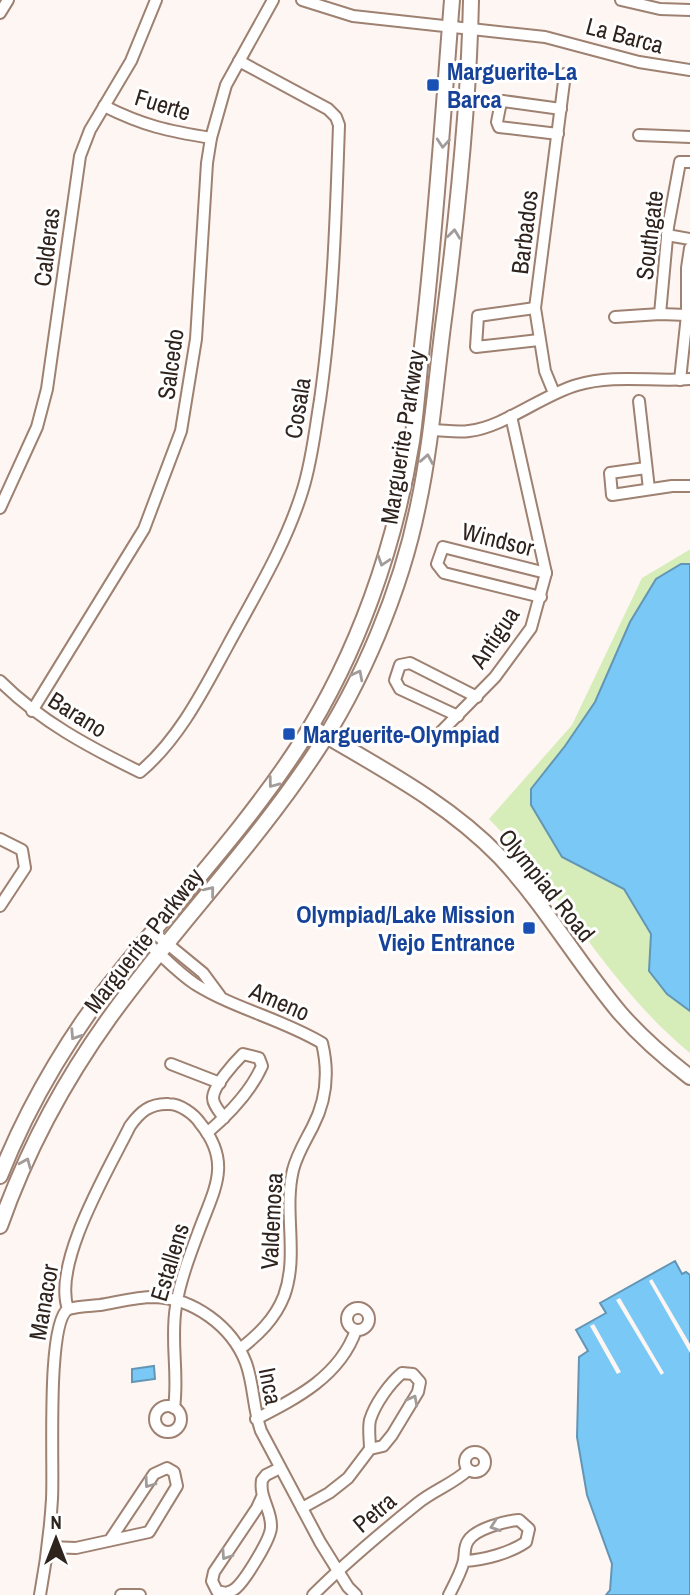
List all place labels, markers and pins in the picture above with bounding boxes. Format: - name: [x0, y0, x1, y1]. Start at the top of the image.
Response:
- place label: Marguerite-La Barca: [447, 55, 577, 115]
- marker: Marguerite-La Barca: [425, 77, 441, 93]
- place label: Marguerite-Olympiad: [303, 718, 500, 750]
- marker: Marguerite-Olympiad: [281, 726, 297, 742]
- place label: Olympiad/Lake Mission Viejo Entrance: [296, 898, 515, 958]
- marker: Olympiad/Lake Mission Viejo Entrance: [521, 920, 537, 936]

